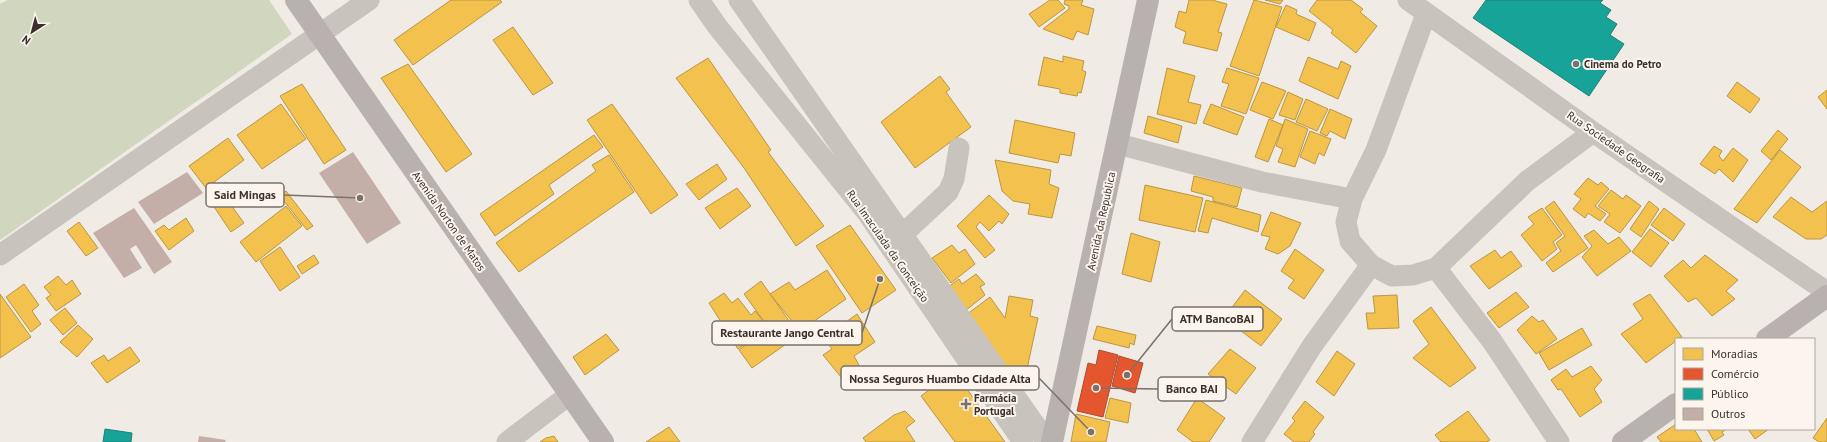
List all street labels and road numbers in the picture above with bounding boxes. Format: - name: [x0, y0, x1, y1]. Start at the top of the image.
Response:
- street label: Rua Sociedade Geografia: [1564, 108, 1668, 186]
- street label: Avenida Norton de Matos: [409, 168, 489, 274]
- street label: Avenida da Republica: [1084, 170, 1118, 272]
- street label: Rua Imaculada da Conceição: [844, 187, 932, 305]

